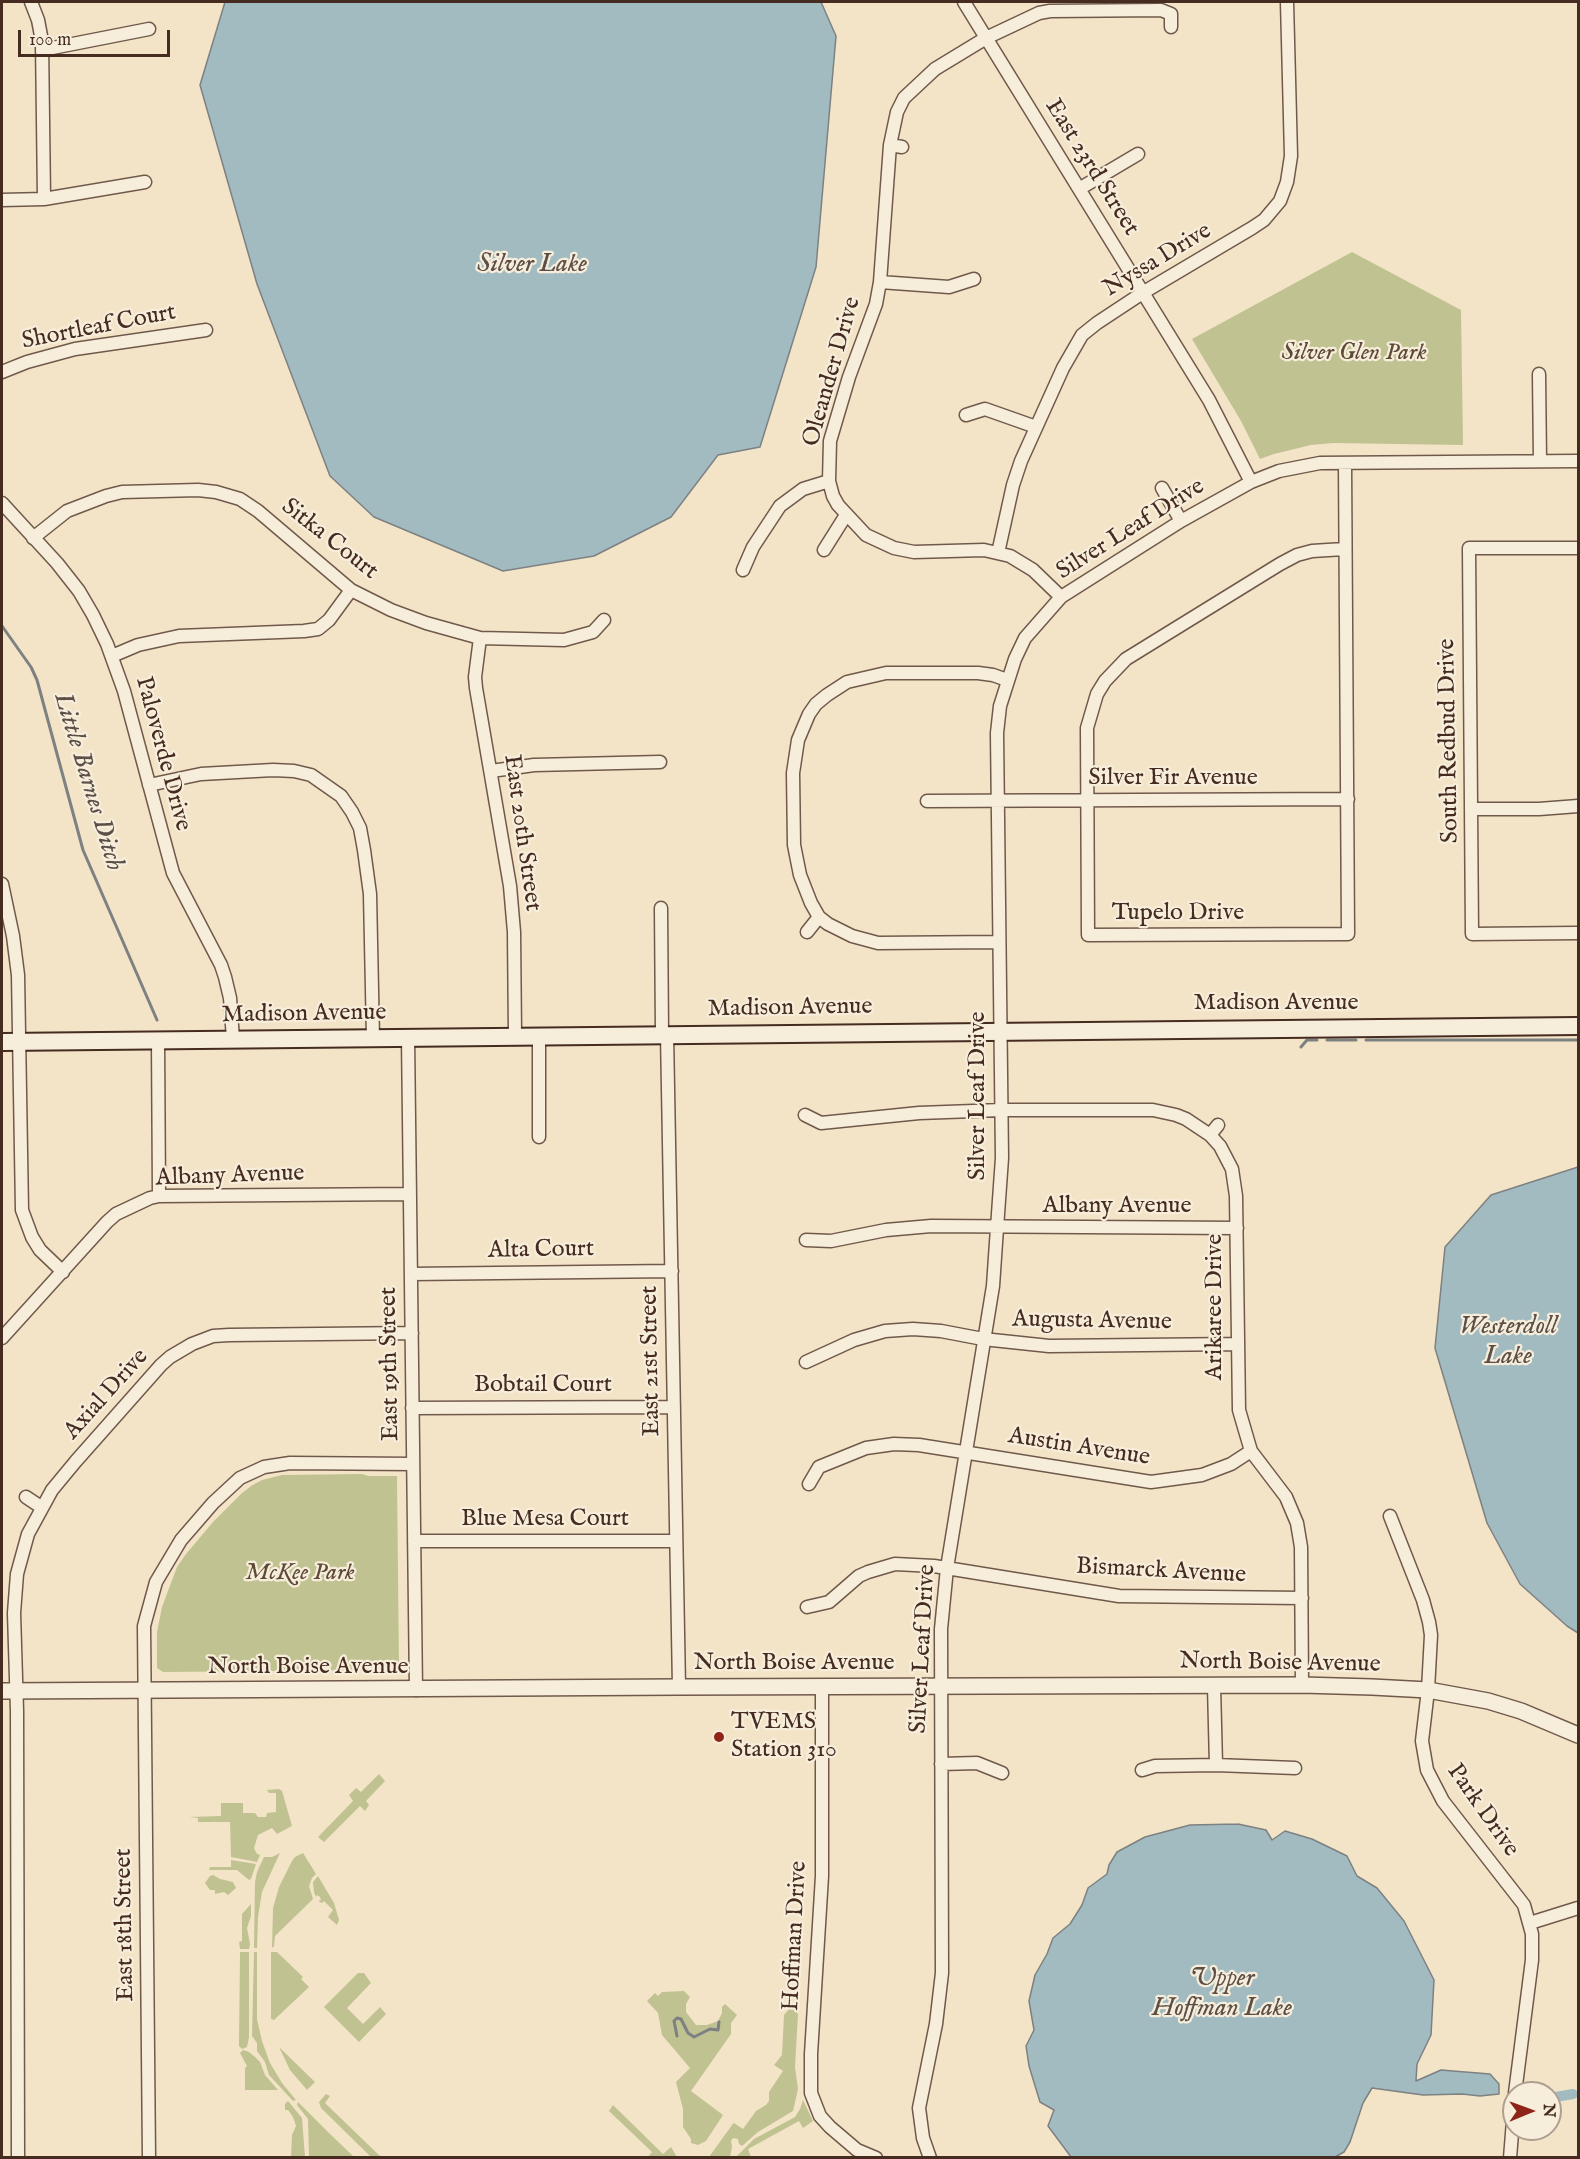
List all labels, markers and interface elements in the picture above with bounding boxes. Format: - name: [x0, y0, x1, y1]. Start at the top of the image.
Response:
- scale bar: [21, 18, 172, 56]
- text: 100 m: [29, 29, 71, 52]
- street label: East 23rd Street: [1038, 94, 1144, 242]
- street label: Nyssa Drive: [1099, 218, 1217, 304]
- water label: Silver Lake: [477, 250, 587, 282]
- street label: Oleander Drive: [798, 294, 868, 450]
- street label: Shortleaf Court: [20, 299, 178, 357]
- park label: Silver Glen Park: [1281, 340, 1427, 368]
- street label: Silver Leaf Drive: [1052, 473, 1210, 587]
- street label: Sitka Court: [275, 493, 383, 587]
- street label: South Redbud Drive: [1434, 638, 1466, 844]
- street label: Paloverde Drive: [128, 674, 196, 834]
- water label: Little Barnes Ditch: [45, 689, 129, 875]
- street label: East 20th Street: [496, 753, 546, 913]
- street label: Silver Fir Avenue: [1088, 765, 1258, 793]
- street label: Tupelo Drive: [1112, 900, 1244, 928]
- street label: Madison Avenue: [1194, 990, 1358, 1018]
- street label: Madison Avenue: [707, 993, 873, 1025]
- street label: Madison Avenue: [221, 999, 387, 1031]
- street label: Silver Leaf Drive: [965, 1011, 993, 1181]
- street label: Albany Avenue: [155, 1160, 305, 1194]
- street label: Albany Avenue: [1043, 1193, 1191, 1221]
- street label: Arikaree Drive: [1202, 1234, 1230, 1380]
- street label: Alta Court: [488, 1236, 594, 1266]
- street label: East 21st Street: [636, 1285, 668, 1437]
- street label: East 19th Street: [375, 1287, 407, 1441]
- street label: Augusta Avenue: [1012, 1306, 1172, 1338]
- water label: Westerdoll Lake: [1459, 1312, 1557, 1374]
- street label: Axial Drive: [59, 1344, 155, 1446]
- street label: Bobtail Court: [474, 1372, 612, 1400]
- street label: Austin Avenue: [1006, 1423, 1152, 1473]
- street label: Blue Mesa Court: [461, 1506, 629, 1534]
- street label: Bismarck Avenue: [1075, 1553, 1247, 1591]
- park label: McKee Park: [245, 1560, 355, 1588]
- street label: Silver Leaf Drive: [905, 1564, 943, 1734]
- street label: North Boise Avenue: [1179, 1648, 1381, 1680]
- street label: North Boise Avenue: [693, 1650, 895, 1678]
- street label: North Boise Avenue: [207, 1654, 409, 1682]
- place label: TVEMS Station 310: [731, 1709, 837, 1765]
- marker: TVEMS Station 310: [712, 1730, 726, 1744]
- street label: Park Drive: [1440, 1759, 1524, 1863]
- street label: East 18th Street: [110, 1848, 142, 2002]
- street label: Hoffman Drive: [778, 1860, 814, 2012]
- water label: Upper Hoffman Lake: [1152, 1964, 1292, 2026]
- north arrow: [1502, 2081, 1562, 2141]
- text: N: [1538, 2104, 1558, 2118]

